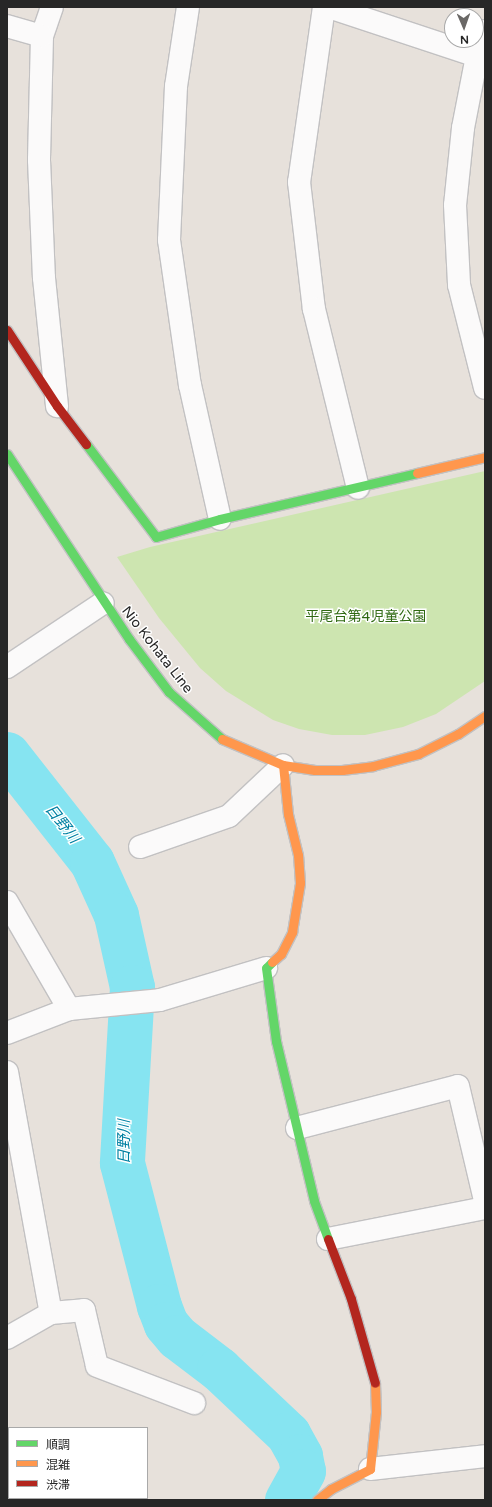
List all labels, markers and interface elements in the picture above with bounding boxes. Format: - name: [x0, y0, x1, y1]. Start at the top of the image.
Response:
- north arrow: [444, 8, 484, 48]
- text: N: [460, 33, 469, 46]
- street label: Nio Kohata Line: [118, 603, 196, 697]
- park label: 平尾台第4児童公園: [306, 609, 426, 625]
- water label: 日野川: [41, 801, 83, 847]
- water label: 日野川: [116, 1120, 134, 1164]
- legend: [8, 1427, 148, 1499]
- text: 順調: [46, 1438, 70, 1452]
- text: 混雑: [46, 1458, 70, 1472]
- text: 渋滞: [46, 1478, 70, 1492]

